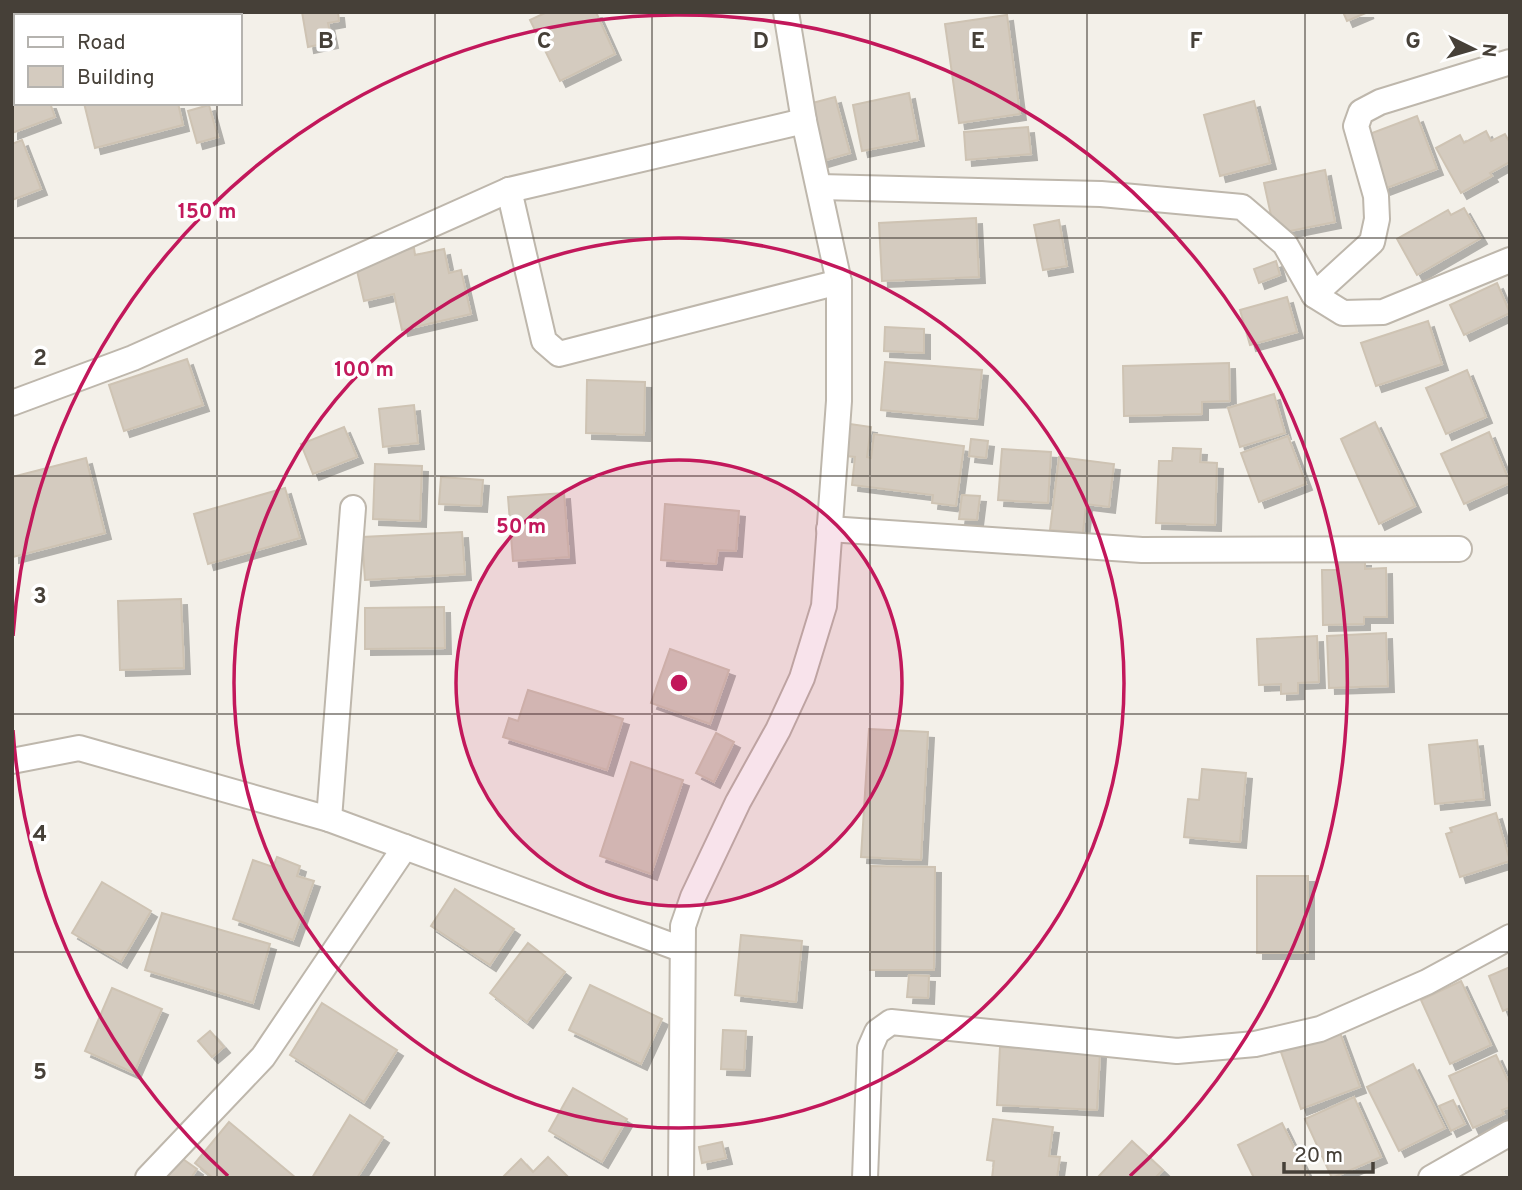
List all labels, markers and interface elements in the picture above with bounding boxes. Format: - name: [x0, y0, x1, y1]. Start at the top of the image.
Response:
- legend: [14, 14, 242, 105]
- north arrow: [1438, 14, 1508, 84]
- text: B: [318, 28, 334, 57]
- text: C: [537, 28, 551, 57]
- text: D: [753, 28, 769, 57]
- text: E: [971, 28, 985, 57]
- text: F: [1189, 28, 1203, 57]
- text: G: [1405, 28, 1421, 57]
- text: Road: [77, 30, 126, 57]
- text: N: [1475, 42, 1500, 58]
- text: Building: [77, 65, 155, 92]
- text: 150 m: [178, 199, 236, 226]
- text: 2: [33, 345, 47, 374]
- text: 100 m: [334, 357, 394, 384]
- text: 50 m: [496, 514, 546, 541]
- text: 3: [33, 583, 47, 612]
- centre of rings: [667, 671, 691, 695]
- text: 4: [33, 821, 47, 850]
- text: 5: [33, 1059, 47, 1088]
- scale bar: [1284, 1130, 1373, 1174]
- text: 20 m: [1294, 1143, 1343, 1170]

